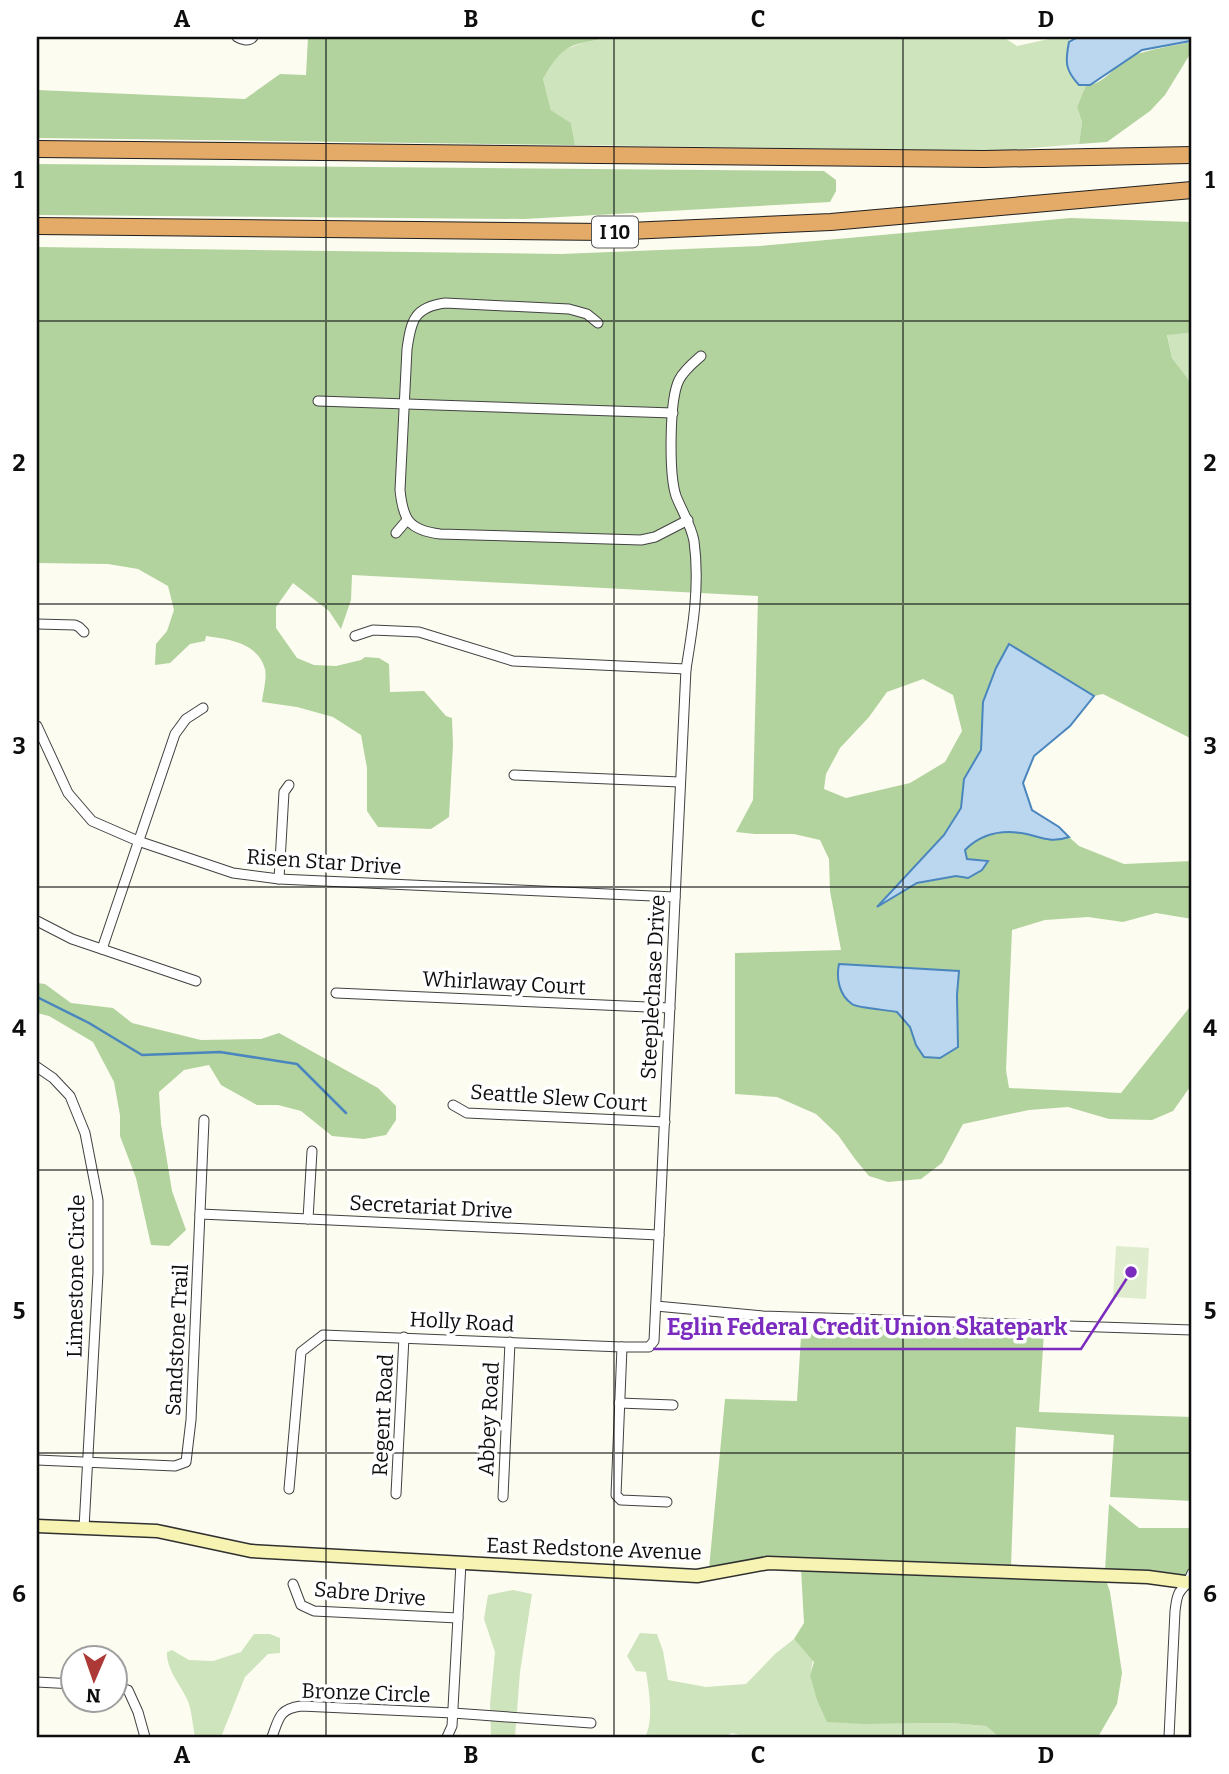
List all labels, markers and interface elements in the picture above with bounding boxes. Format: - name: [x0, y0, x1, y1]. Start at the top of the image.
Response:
- text: A: [174, 5, 191, 33]
- text: B: [464, 5, 478, 33]
- text: C: [751, 5, 765, 33]
- text: D: [1038, 5, 1054, 33]
- text: 1: [14, 166, 24, 194]
- text: 1: [1205, 166, 1215, 194]
- road number: I 10: [592, 216, 638, 248]
- text: 2: [13, 449, 26, 477]
- text: 2: [1204, 449, 1217, 477]
- text: 3: [12, 732, 26, 760]
- text: 3: [1203, 732, 1217, 760]
- street label: Risen Star Drive: [246, 844, 402, 880]
- street label: Steeplechase Drive: [635, 894, 671, 1080]
- street label: Whirlaway Court: [422, 966, 587, 1000]
- text: 4: [12, 1014, 26, 1042]
- text: 4: [1203, 1014, 1217, 1042]
- street label: Seattle Slew Court: [469, 1079, 649, 1117]
- street label: Secretariat Drive: [349, 1190, 513, 1224]
- street label: Limestone Circle: [62, 1194, 90, 1358]
- street label: Sandstone Trail: [160, 1263, 194, 1417]
- text: 5: [13, 1297, 25, 1325]
- text: 5: [1204, 1297, 1216, 1325]
- callout: Eglin Federal Credit Union Skatepark: [653, 1305, 1081, 1349]
- street label: Holly Road: [409, 1306, 515, 1338]
- text: Eglin Federal Credit Union Skatepark: [667, 1313, 1068, 1341]
- street label: Regent Road: [367, 1353, 399, 1477]
- street label: Abbey Road: [473, 1361, 505, 1477]
- street label: East Redstone Avenue: [486, 1532, 702, 1566]
- street label: Sabre Drive: [313, 1576, 427, 1612]
- text: 6: [12, 1580, 26, 1608]
- text: 6: [1203, 1580, 1217, 1608]
- north arrow: [60, 1644, 130, 1714]
- street label: Bronze Circle: [301, 1678, 431, 1708]
- text: N: [85, 1684, 101, 1707]
- text: A: [174, 1741, 191, 1769]
- text: B: [464, 1741, 478, 1769]
- text: C: [751, 1741, 765, 1769]
- text: D: [1038, 1741, 1054, 1769]

